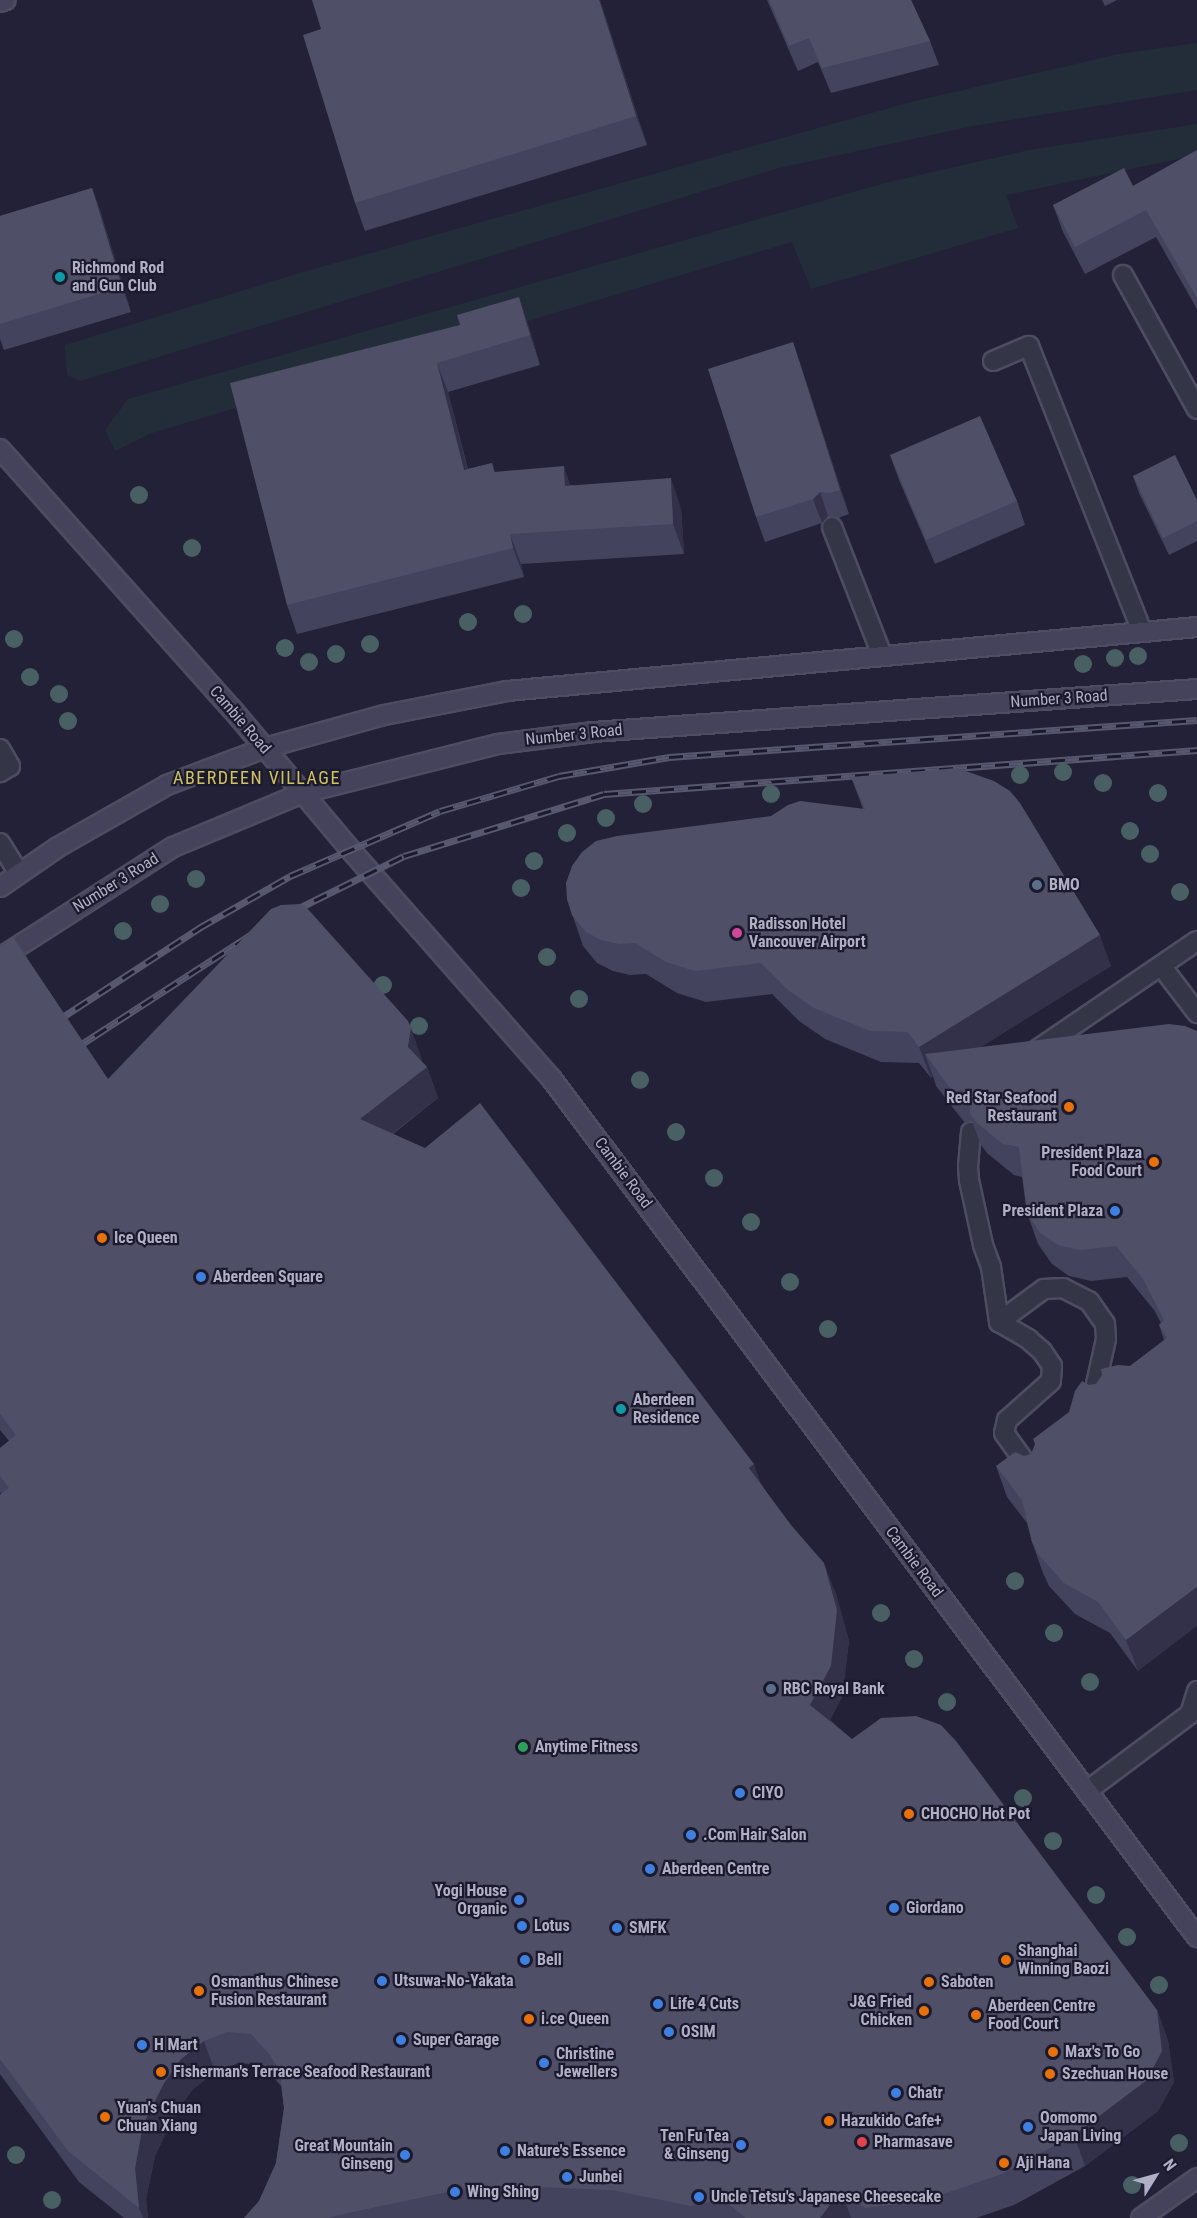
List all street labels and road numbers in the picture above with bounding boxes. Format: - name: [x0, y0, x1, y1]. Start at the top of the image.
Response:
- street label: Cambie Road: [205, 682, 275, 758]
- street label: Number 3 Road: [1010, 686, 1108, 712]
- street label: Number 3 Road: [525, 720, 623, 750]
- street label: Number 3 Road: [70, 849, 162, 917]
- street label: Cambie Road: [590, 1134, 656, 1212]
- street label: Cambie Road: [881, 1523, 947, 1601]

